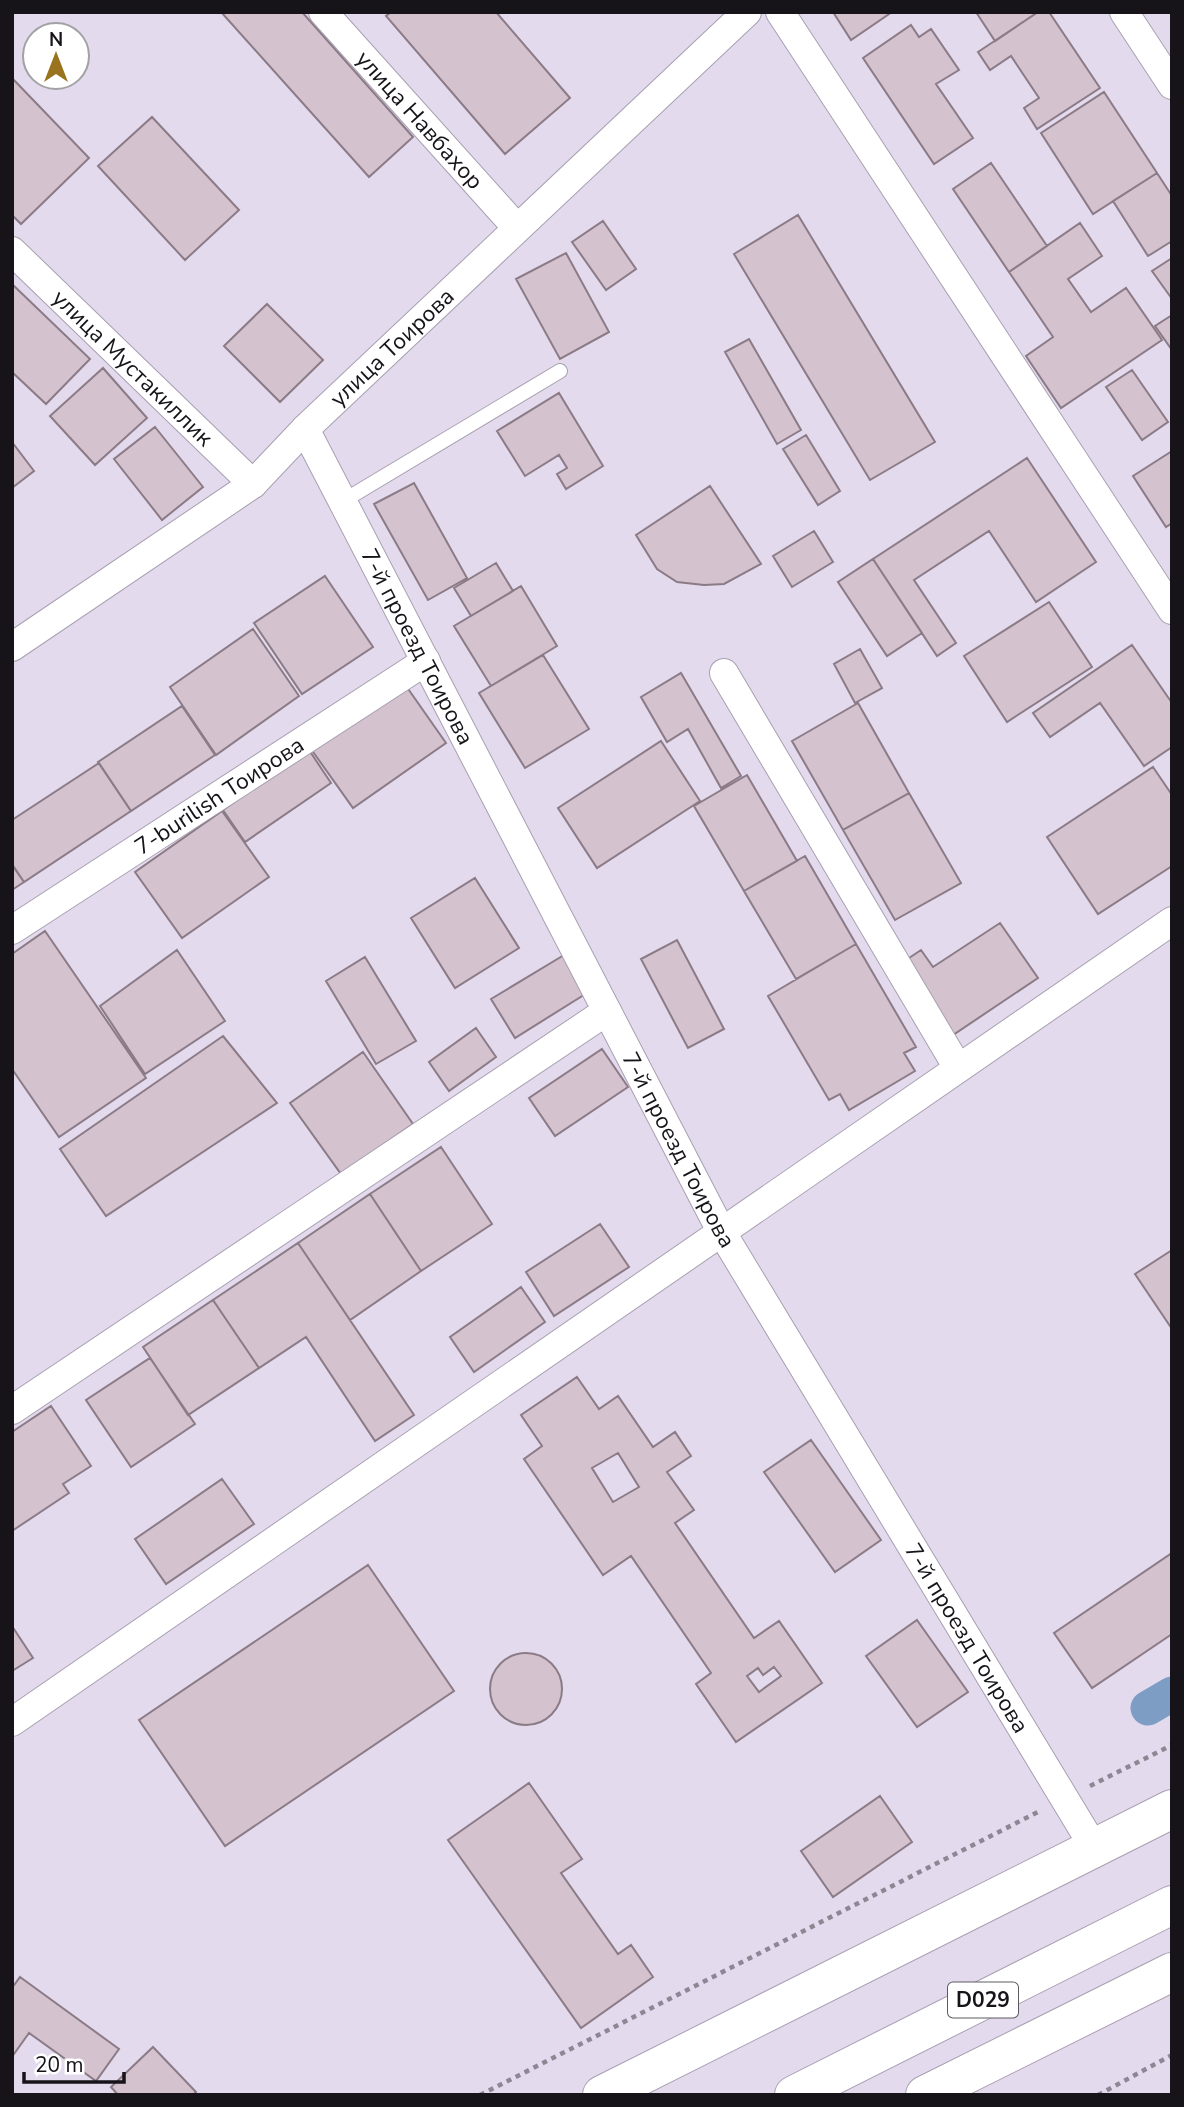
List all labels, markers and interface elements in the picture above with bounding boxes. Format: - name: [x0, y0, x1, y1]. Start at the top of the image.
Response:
- north arrow: [21, 21, 91, 91]
- text: N: [49, 27, 63, 53]
- street label: улица Навбахор: [349, 44, 490, 196]
- street label: улица Тоирова: [323, 281, 461, 414]
- street label: улица Мустакиллик: [45, 283, 220, 454]
- street label: 7-й проезд Тоирова: [354, 543, 481, 750]
- street label: 7-burilish Тоирова: [129, 729, 310, 862]
- street label: 7-й проезд Тоирова: [615, 1047, 743, 1254]
- street label: 7-й проезд Тоирова: [897, 1537, 1036, 1739]
- road number: D029: [948, 1982, 1018, 2018]
- scale bar: [24, 2040, 124, 2084]
- text: 20 m: [35, 2051, 84, 2079]

